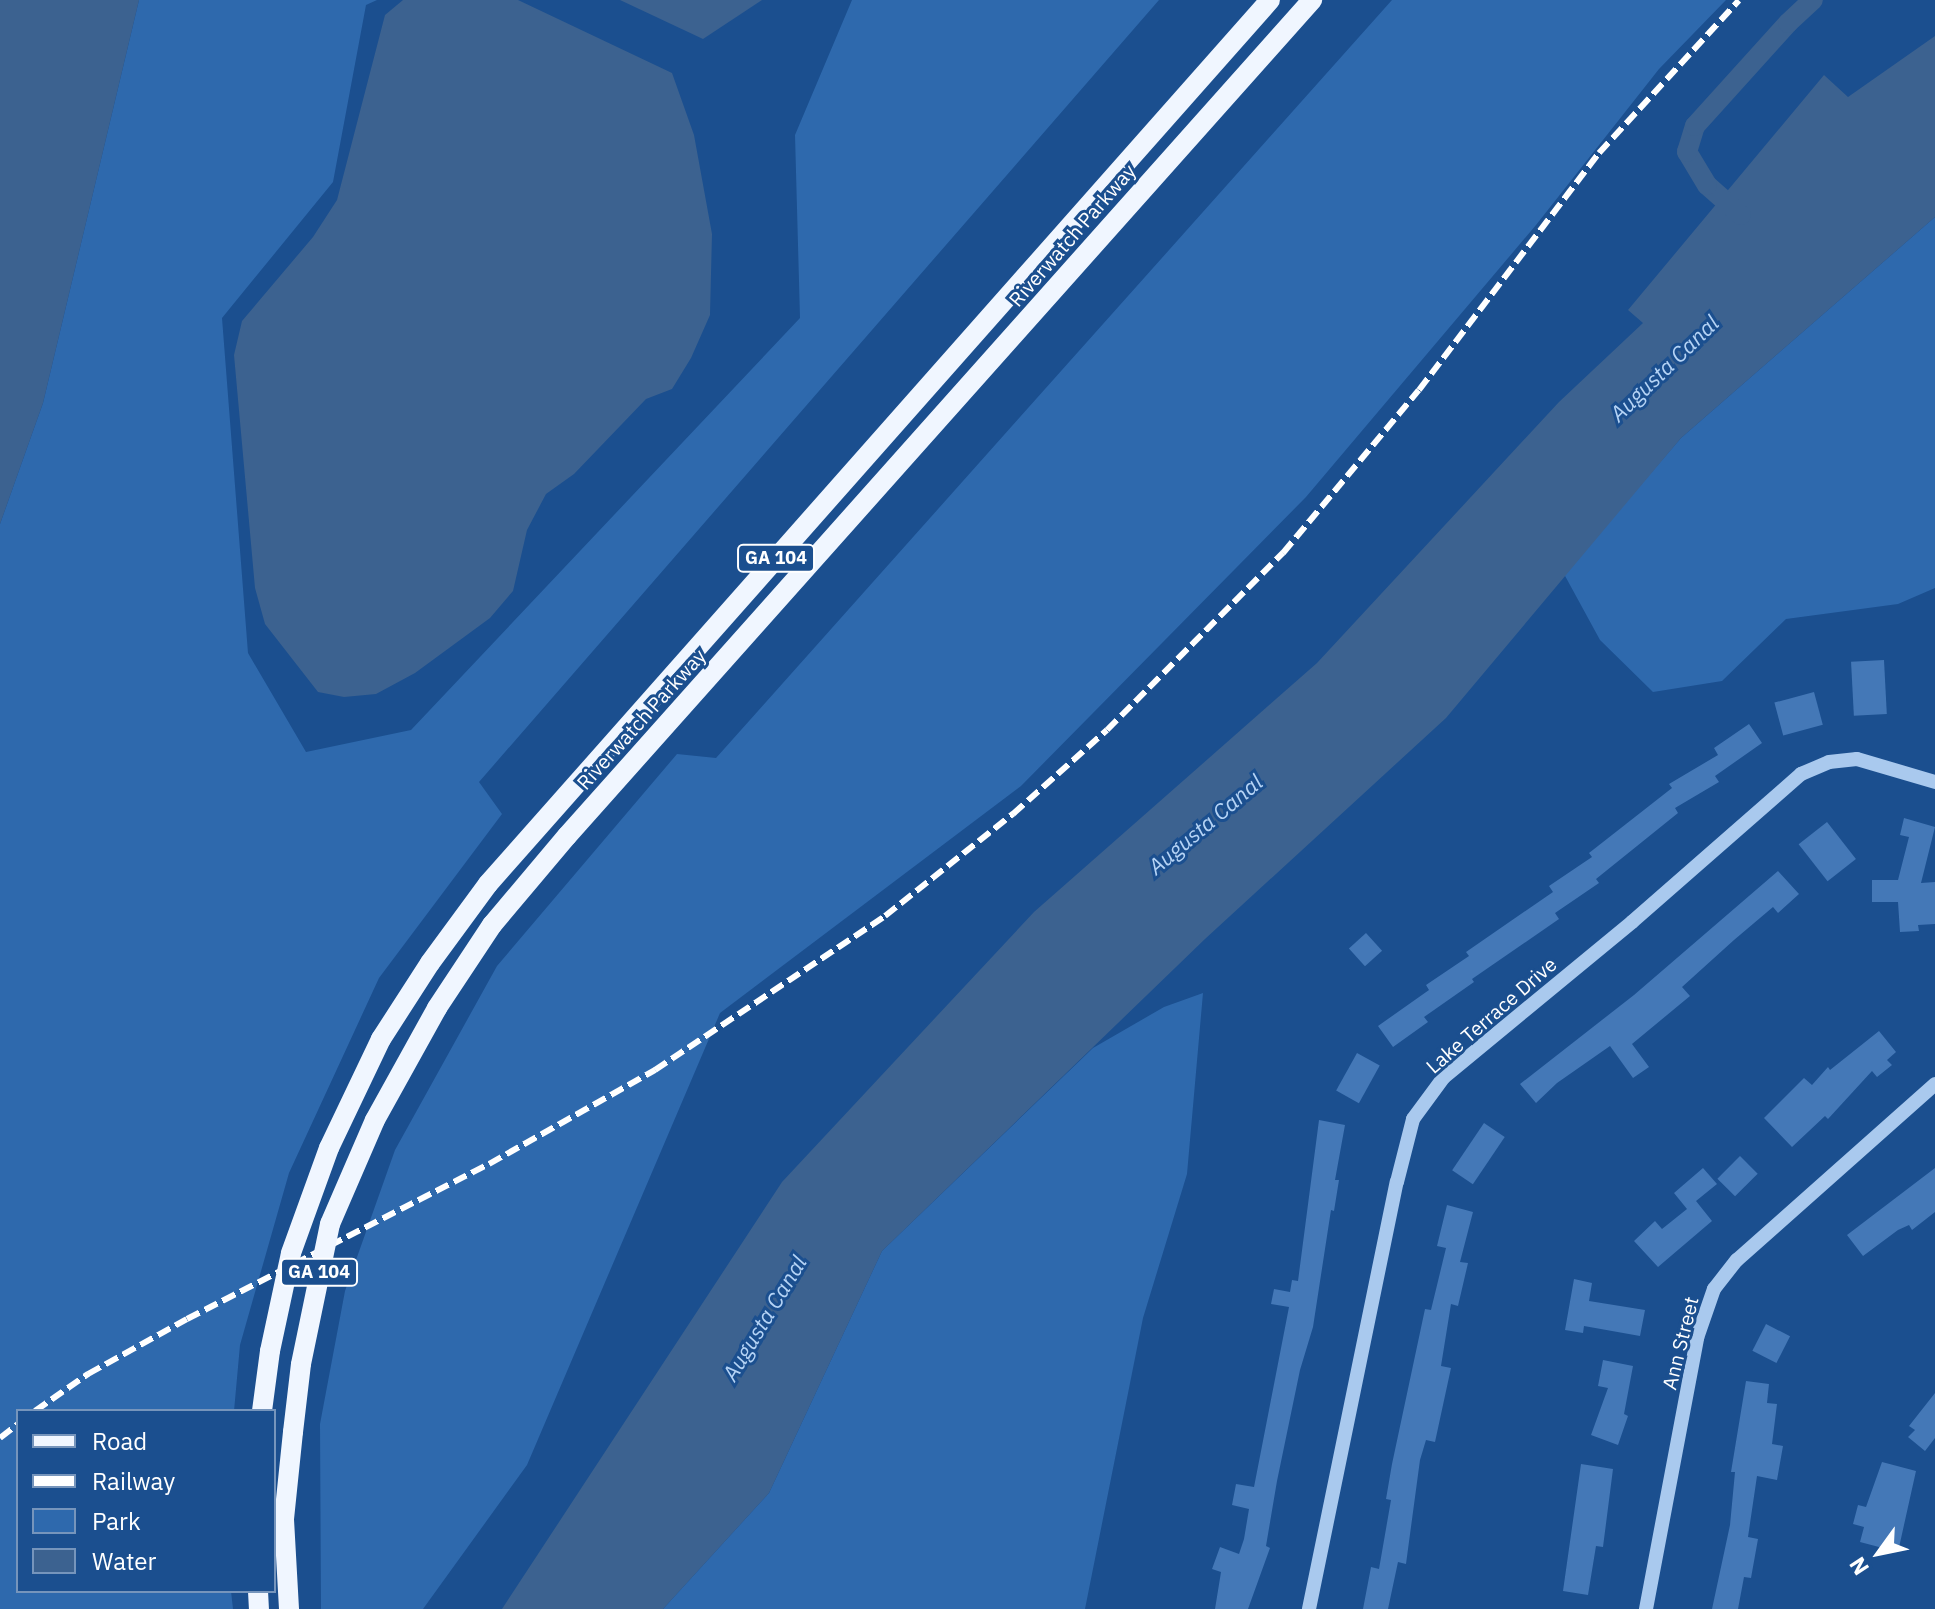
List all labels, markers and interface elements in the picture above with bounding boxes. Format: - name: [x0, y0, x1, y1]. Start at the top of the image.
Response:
- street label: Riverwatch Parkway: [1004, 159, 1140, 311]
- water label: Augusta Canal: [1604, 310, 1724, 426]
- road number: GA 104: [736, 544, 816, 572]
- street label: Riverwatch Parkway: [572, 644, 710, 794]
- water label: Augusta Canal: [1142, 769, 1268, 879]
- street label: Lake Terrace Drive: [1421, 952, 1561, 1078]
- water label: Augusta Canal: [716, 1251, 812, 1385]
- road number: GA 104: [279, 1258, 359, 1286]
- street label: Ann Street: [1657, 1294, 1703, 1392]
- legend: [16, 1409, 276, 1593]
- text: Road: [92, 1425, 147, 1457]
- text: Railway: [92, 1465, 175, 1497]
- text: Park: [92, 1505, 141, 1537]
- north arrow: [1839, 1513, 1919, 1593]
- text: Water: [92, 1545, 156, 1577]
- text: N: [1842, 1552, 1875, 1581]

